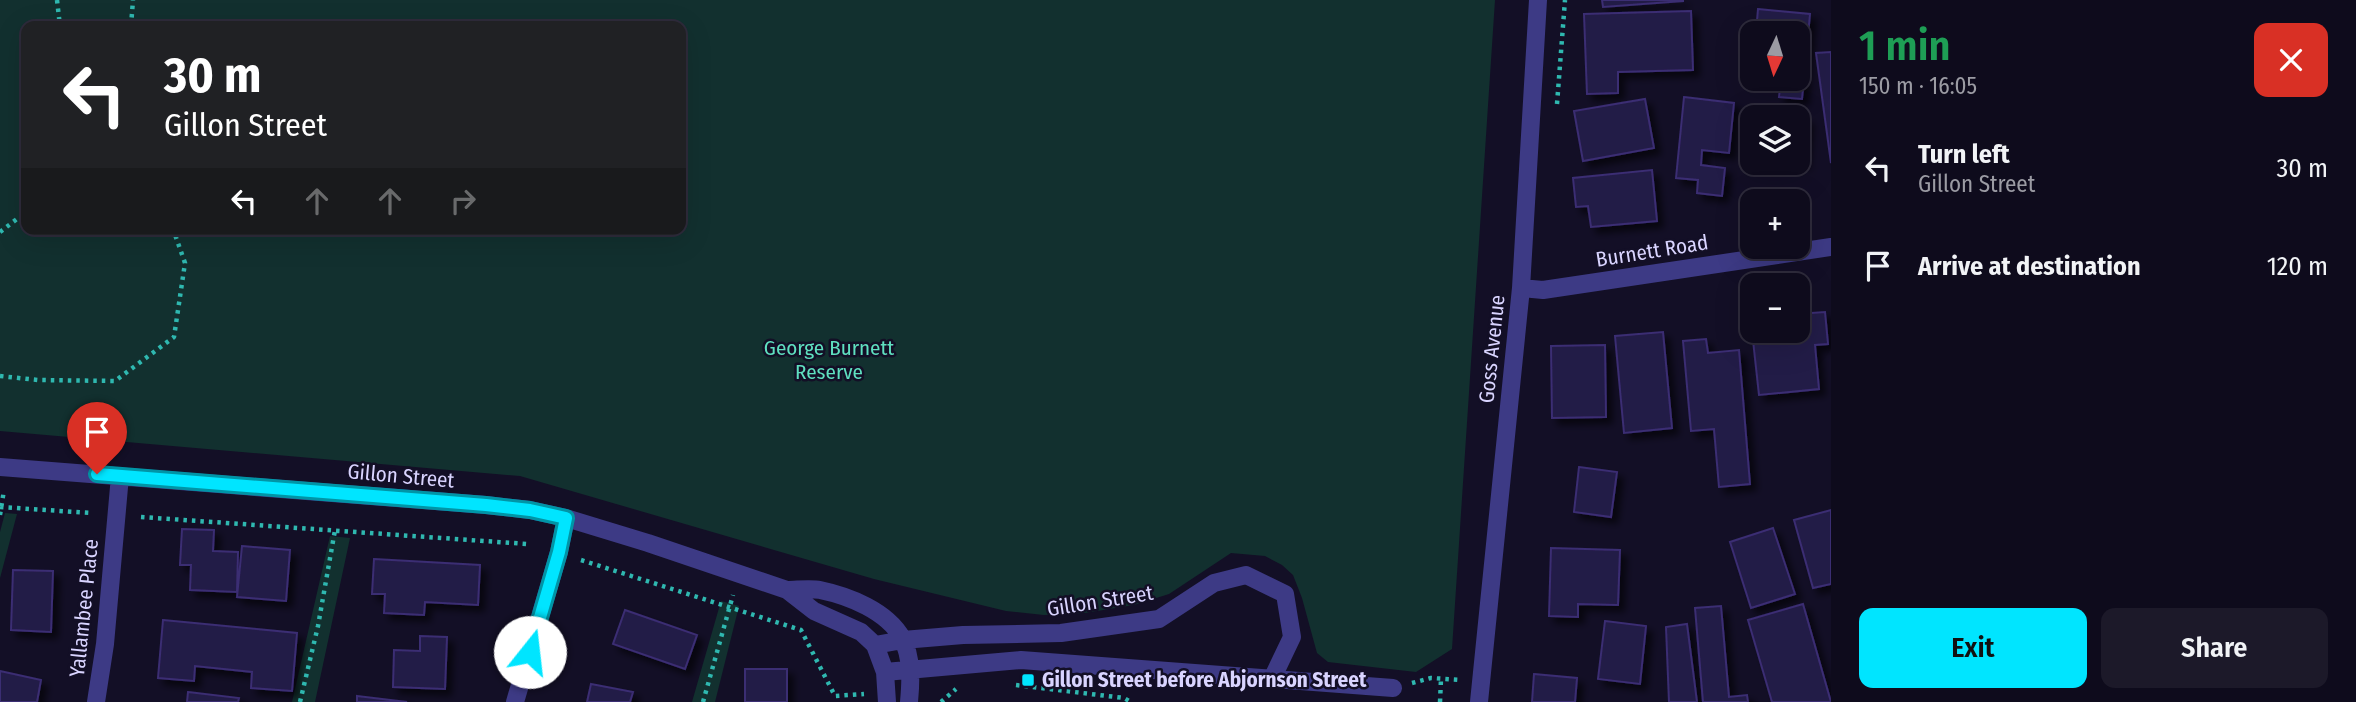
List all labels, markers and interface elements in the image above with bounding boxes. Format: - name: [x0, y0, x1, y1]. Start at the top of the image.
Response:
- north arrow: [1740, 21, 1810, 91]
- map controls: [1740, 21, 1810, 343]
- text: 1 min: [1859, 21, 1950, 71]
- button: close: [2254, 23, 2328, 97]
- text: 30 m: [164, 46, 262, 105]
- icon: left: [49, 49, 140, 140]
- text: 150 m · 16:05: [1859, 72, 1977, 100]
- button: layers: [1740, 105, 1810, 175]
- text: Gillon Street: [164, 106, 327, 144]
- text: Turn left: [1918, 139, 2010, 170]
- icon: left: [1859, 149, 1897, 187]
- text: 30 m: [2277, 153, 2328, 184]
- text: Gillon Street: [1918, 170, 2035, 198]
- icon: left: [225, 182, 263, 220]
- icon: ahead: [298, 182, 336, 220]
- icon: ahead: [371, 182, 409, 220]
- icon: right: [444, 182, 482, 220]
- button: +: [1740, 189, 1810, 259]
- street label: Burnett Road: [1594, 229, 1710, 273]
- icon: arrive: [1859, 247, 1897, 285]
- text: Arrive at destination: [1918, 251, 2141, 282]
- text: 120 m: [2267, 251, 2328, 282]
- button: −: [1740, 273, 1810, 343]
- street label: Goss Avenue: [1473, 294, 1511, 404]
- park label: George Burnett Reserve: [764, 335, 894, 385]
- pin: [67, 402, 127, 474]
- icon: arrive: [78, 413, 116, 451]
- street label: Gillon Street: [347, 458, 456, 494]
- street label: Yallambee Place: [64, 538, 104, 678]
- street label: Gillon Street: [1045, 580, 1155, 622]
- button: Exit: [1859, 608, 2087, 688]
- button: Share: [2101, 608, 2328, 688]
- position arrow: [493, 615, 567, 689]
- place label: Gillon Street before Abjornson Street: [1042, 667, 1367, 693]
- marker: Gillon Street before Abjornson Street: [1020, 672, 1036, 688]

